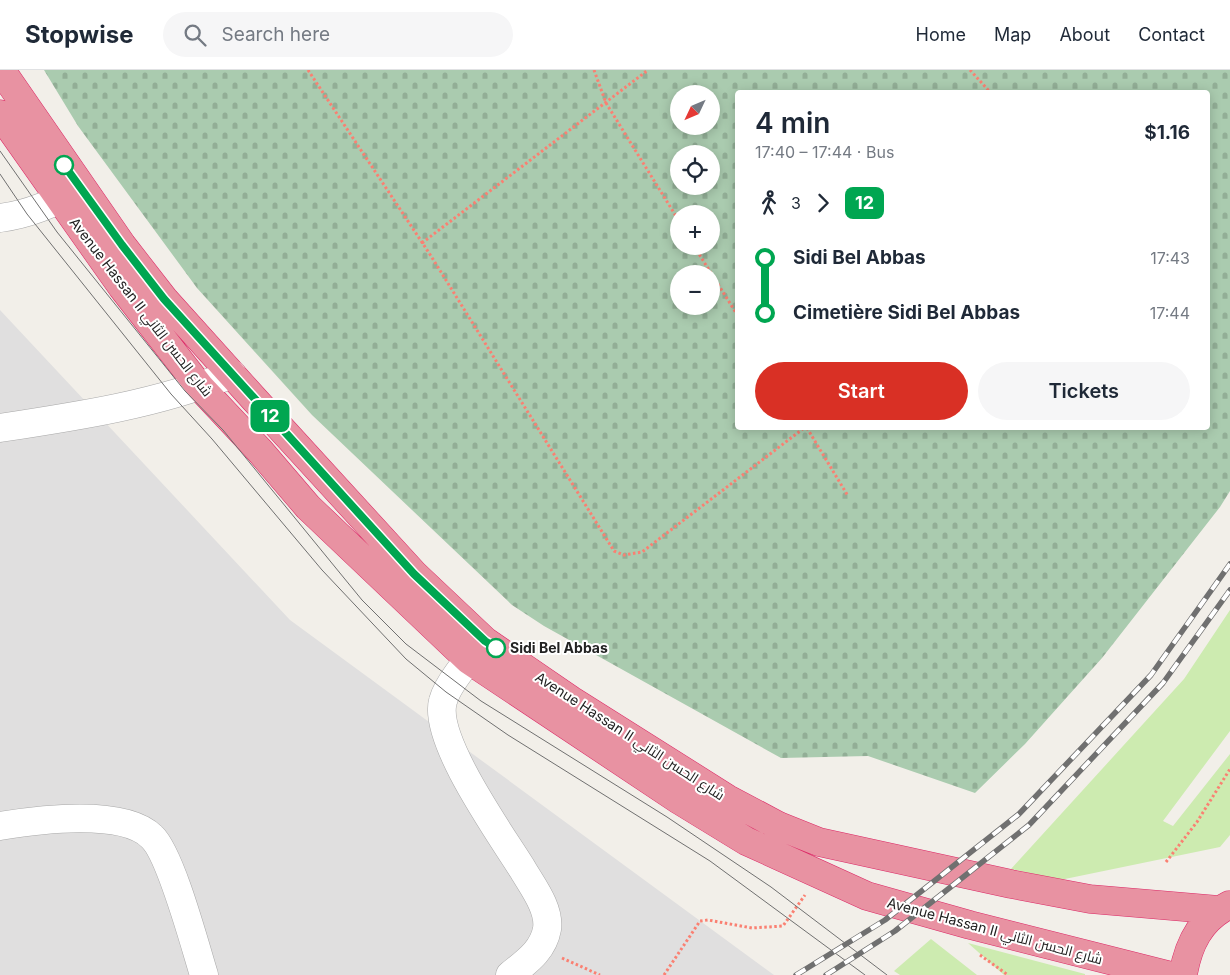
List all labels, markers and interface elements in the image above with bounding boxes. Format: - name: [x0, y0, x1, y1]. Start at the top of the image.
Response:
- search box: [163, 12, 513, 57]
- text: Stopwise: [25, 20, 133, 49]
- icon: search: [181, 21, 209, 49]
- text: Search here: [221, 23, 330, 46]
- text: Home: [916, 24, 966, 45]
- text: Map: [994, 24, 1031, 45]
- text: About: [1059, 24, 1110, 45]
- text: Contact: [1138, 24, 1205, 45]
- north arrow: [670, 85, 720, 135]
- map controls: [670, 85, 720, 315]
- text: 4 min: [755, 106, 830, 140]
- text: $1.16: [1144, 121, 1190, 144]
- text: 17:40 – 17:44 · Bus: [755, 142, 894, 162]
- button: locate: [670, 145, 720, 195]
- unlabelled marker: [54, 155, 74, 175]
- icon: walk: [755, 189, 783, 217]
- icon: forward: [809, 189, 837, 217]
- text: 12: [855, 192, 874, 213]
- text: 3: [791, 193, 801, 213]
- button: +: [670, 205, 720, 255]
- street label: Avenue Hassan II شارع الحسن الثاني: [63, 214, 217, 402]
- text: Sidi Bel Abbas: [793, 246, 926, 269]
- text: 17:43: [1150, 248, 1190, 268]
- button: −: [670, 265, 720, 315]
- text: Cimetière Sidi Bel Abbas: [793, 301, 1020, 324]
- text: 17:44: [1150, 303, 1190, 323]
- button: Start: [755, 362, 968, 420]
- button: Tickets: [978, 362, 1190, 420]
- line badge: 12: [248, 400, 292, 432]
- text: 12: [260, 405, 280, 426]
- marker: Sidi Bel Abbas: [486, 638, 506, 658]
- place label: Sidi Bel Abbas: [510, 639, 608, 656]
- street label: Avenue Hassan II شارع الحسن الثاني: [530, 668, 728, 807]
- street label: Avenue Hassan II شارع الحسن الثاني: [885, 894, 1105, 971]

